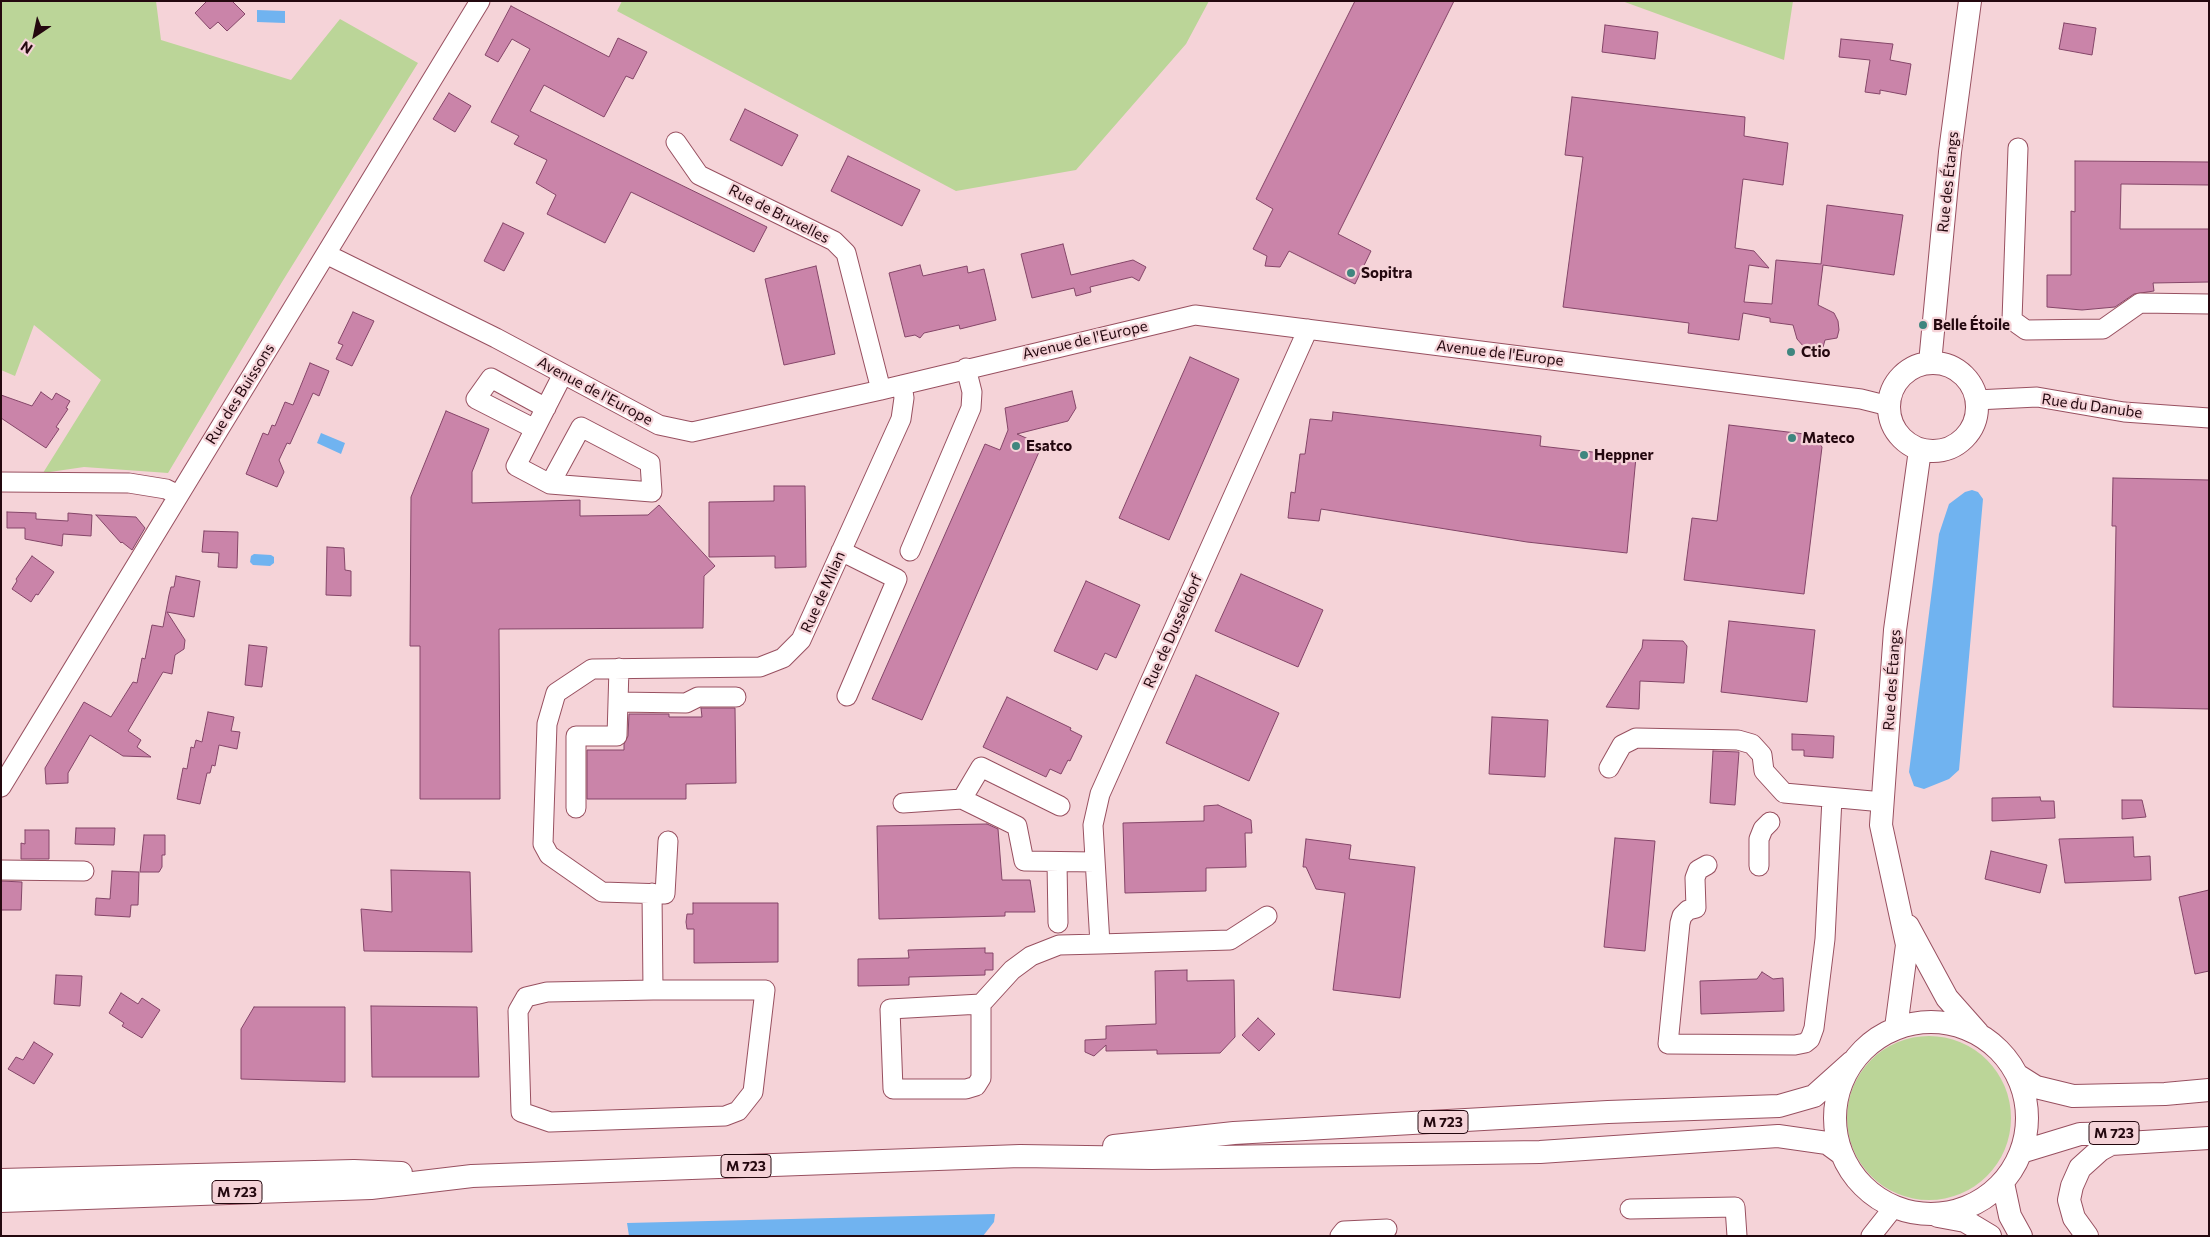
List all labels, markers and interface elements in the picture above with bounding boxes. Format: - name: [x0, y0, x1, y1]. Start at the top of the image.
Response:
- north arrow: [10, 10, 60, 60]
- text: N: [17, 38, 35, 58]
- street label: Rue des Étangs: [1934, 130, 1962, 234]
- street label: Rue de Bruxelles: [726, 181, 832, 247]
- place label: Sopitra: [1361, 264, 1412, 282]
- marker: Sopitra: [1345, 267, 1357, 279]
- place label: Belle Étoile: [1933, 316, 2010, 334]
- street label: Avenue de l'Europe: [1021, 317, 1149, 363]
- marker: Belle Étoile: [1917, 319, 1929, 331]
- street label: Avenue de l'Europe: [1435, 336, 1565, 370]
- street label: Rue des Buissons: [202, 340, 278, 448]
- place label: Ctio: [1801, 343, 1831, 361]
- marker: Ctio: [1785, 346, 1797, 358]
- street label: Avenue de l'Europe: [534, 353, 656, 429]
- street label: Rue du Danube: [2040, 390, 2144, 422]
- place label: Mateco: [1802, 429, 1855, 447]
- marker: Mateco: [1786, 432, 1798, 444]
- place label: Esatco: [1026, 437, 1072, 455]
- marker: Esatco: [1010, 440, 1022, 452]
- place label: Heppner: [1594, 446, 1654, 464]
- marker: Heppner: [1578, 449, 1590, 461]
- street label: Rue de Milan: [797, 549, 849, 635]
- street label: Rue de Dusseldorf: [1140, 571, 1206, 691]
- street label: Rue des Étangs: [1879, 629, 1905, 731]
- road number: M 723: [1418, 1110, 1468, 1134]
- road number: M 723: [2089, 1122, 2139, 1144]
- road number: M 723: [721, 1154, 771, 1178]
- road number: M 723: [212, 1180, 262, 1204]

